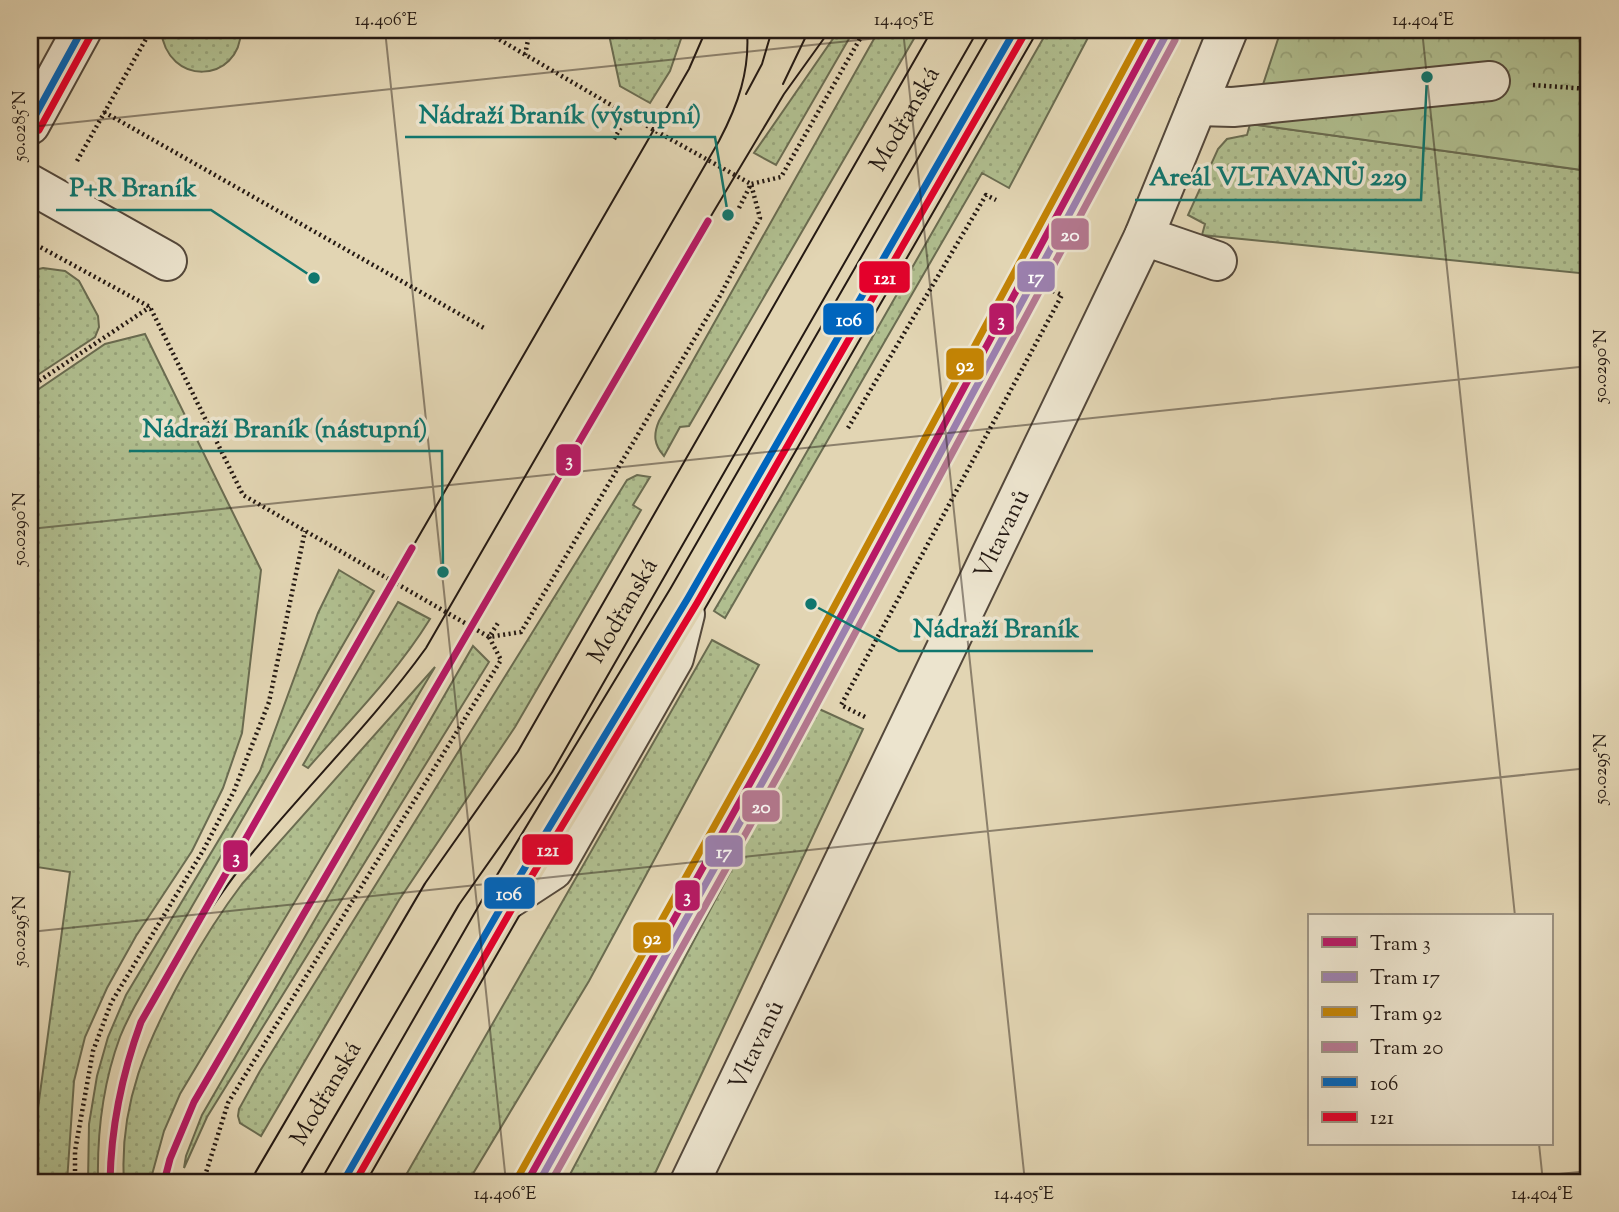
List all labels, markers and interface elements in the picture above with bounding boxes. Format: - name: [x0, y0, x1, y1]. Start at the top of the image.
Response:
- text: 14.406°E: [355, 8, 417, 34]
- text: 14.405°E: [874, 8, 934, 34]
- text: 14.404°E: [1392, 8, 1454, 34]
- street label: Modřanská: [862, 61, 949, 179]
- text: 50.0285°N: [8, 90, 34, 163]
- callout: Nádraží Braník (výstupní): [405, 90, 715, 137]
- text: Nádraží Braník (výstupní): [419, 98, 701, 135]
- callout: Areál VLTAVANŮ 229: [1135, 153, 1421, 200]
- text: Areál VLTAVANŮ 229: [1149, 160, 1407, 197]
- callout: P+R Braník: [56, 163, 211, 210]
- text: P+R Braník: [69, 171, 197, 208]
- line badge: 20: [1050, 217, 1090, 251]
- text: 20: [1061, 223, 1079, 250]
- line badge: 121: [858, 260, 911, 294]
- line badge: 17: [1016, 260, 1056, 293]
- text: 17: [1028, 265, 1044, 292]
- text: 121: [874, 266, 896, 293]
- line badge: 106: [822, 302, 875, 336]
- line badge: 3: [988, 302, 1015, 336]
- text: 106: [836, 308, 862, 335]
- text: 3: [997, 308, 1005, 335]
- text: 50.0290°N: [1589, 329, 1615, 404]
- line badge: 92: [945, 347, 985, 381]
- text: 92: [956, 353, 974, 380]
- callout: Nádraží Braník (nástupní): [129, 404, 442, 451]
- text: Nádraží Braník (nástupní): [143, 412, 427, 449]
- line badge: 3: [555, 443, 582, 477]
- text: 3: [565, 448, 573, 475]
- street label: Vltavanů: [967, 484, 1039, 585]
- text: 50.0290°N: [8, 492, 34, 567]
- street label: Modřanská: [580, 553, 667, 670]
- callout: Nádraží Braník: [899, 604, 1093, 651]
- text: Nádraží Braník: [913, 612, 1080, 649]
- text: 50.0295°N: [1589, 733, 1615, 806]
- line badge: 20: [741, 789, 781, 823]
- text: 20: [752, 795, 770, 822]
- line badge: 121: [521, 833, 574, 866]
- line badge: 17: [704, 834, 744, 868]
- text: 121: [537, 838, 559, 865]
- line badge: 3: [222, 839, 249, 873]
- text: 17: [716, 840, 732, 867]
- text: 3: [232, 845, 240, 872]
- line badge: 106: [483, 876, 536, 910]
- line badge: 3: [674, 879, 701, 912]
- text: 106: [496, 882, 522, 909]
- text: 3: [683, 884, 691, 911]
- text: 50.0295°N: [8, 895, 34, 968]
- legend: [1308, 914, 1552, 1146]
- line badge: 92: [632, 921, 672, 954]
- text: 92: [643, 926, 661, 953]
- text: Tram 3: [1370, 930, 1431, 960]
- text: Tram 17: [1370, 964, 1440, 994]
- street label: Vltavanů: [721, 995, 794, 1097]
- text: Tram 92: [1370, 1000, 1443, 1030]
- text: Tram 20: [1370, 1034, 1443, 1064]
- street label: Modřanská: [283, 1036, 371, 1153]
- text: 106: [1370, 1070, 1398, 1100]
- text: 121: [1370, 1104, 1394, 1134]
- text: 14.406°E: [474, 1182, 536, 1208]
- text: 14.405°E: [994, 1182, 1054, 1208]
- text: 14.404°E: [1511, 1182, 1573, 1208]

